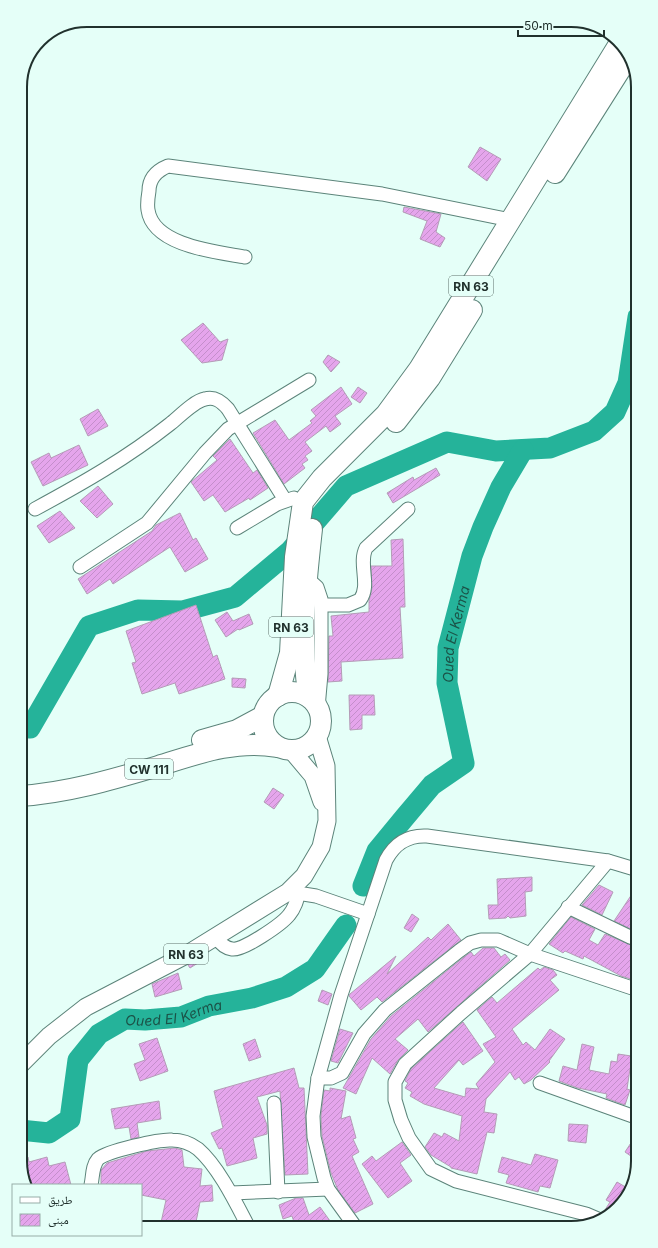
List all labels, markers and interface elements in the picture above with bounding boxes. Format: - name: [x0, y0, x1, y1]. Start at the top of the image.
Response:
- scale bar: [518, 12, 604, 38]
- text: 50 m: [524, 18, 553, 33]
- road number: RN 63: [449, 276, 493, 296]
- water label: Oued El Kerma: [439, 583, 473, 683]
- road number: RN 63: [269, 617, 313, 637]
- road number: CW 111: [125, 759, 173, 779]
- road number: RN 63: [164, 944, 208, 964]
- water label: Oued El Kerma: [125, 995, 223, 1029]
- legend: [12, 1184, 142, 1236]
- text: طريق: [48, 1192, 73, 1207]
- text: مبنى: [48, 1212, 69, 1227]

